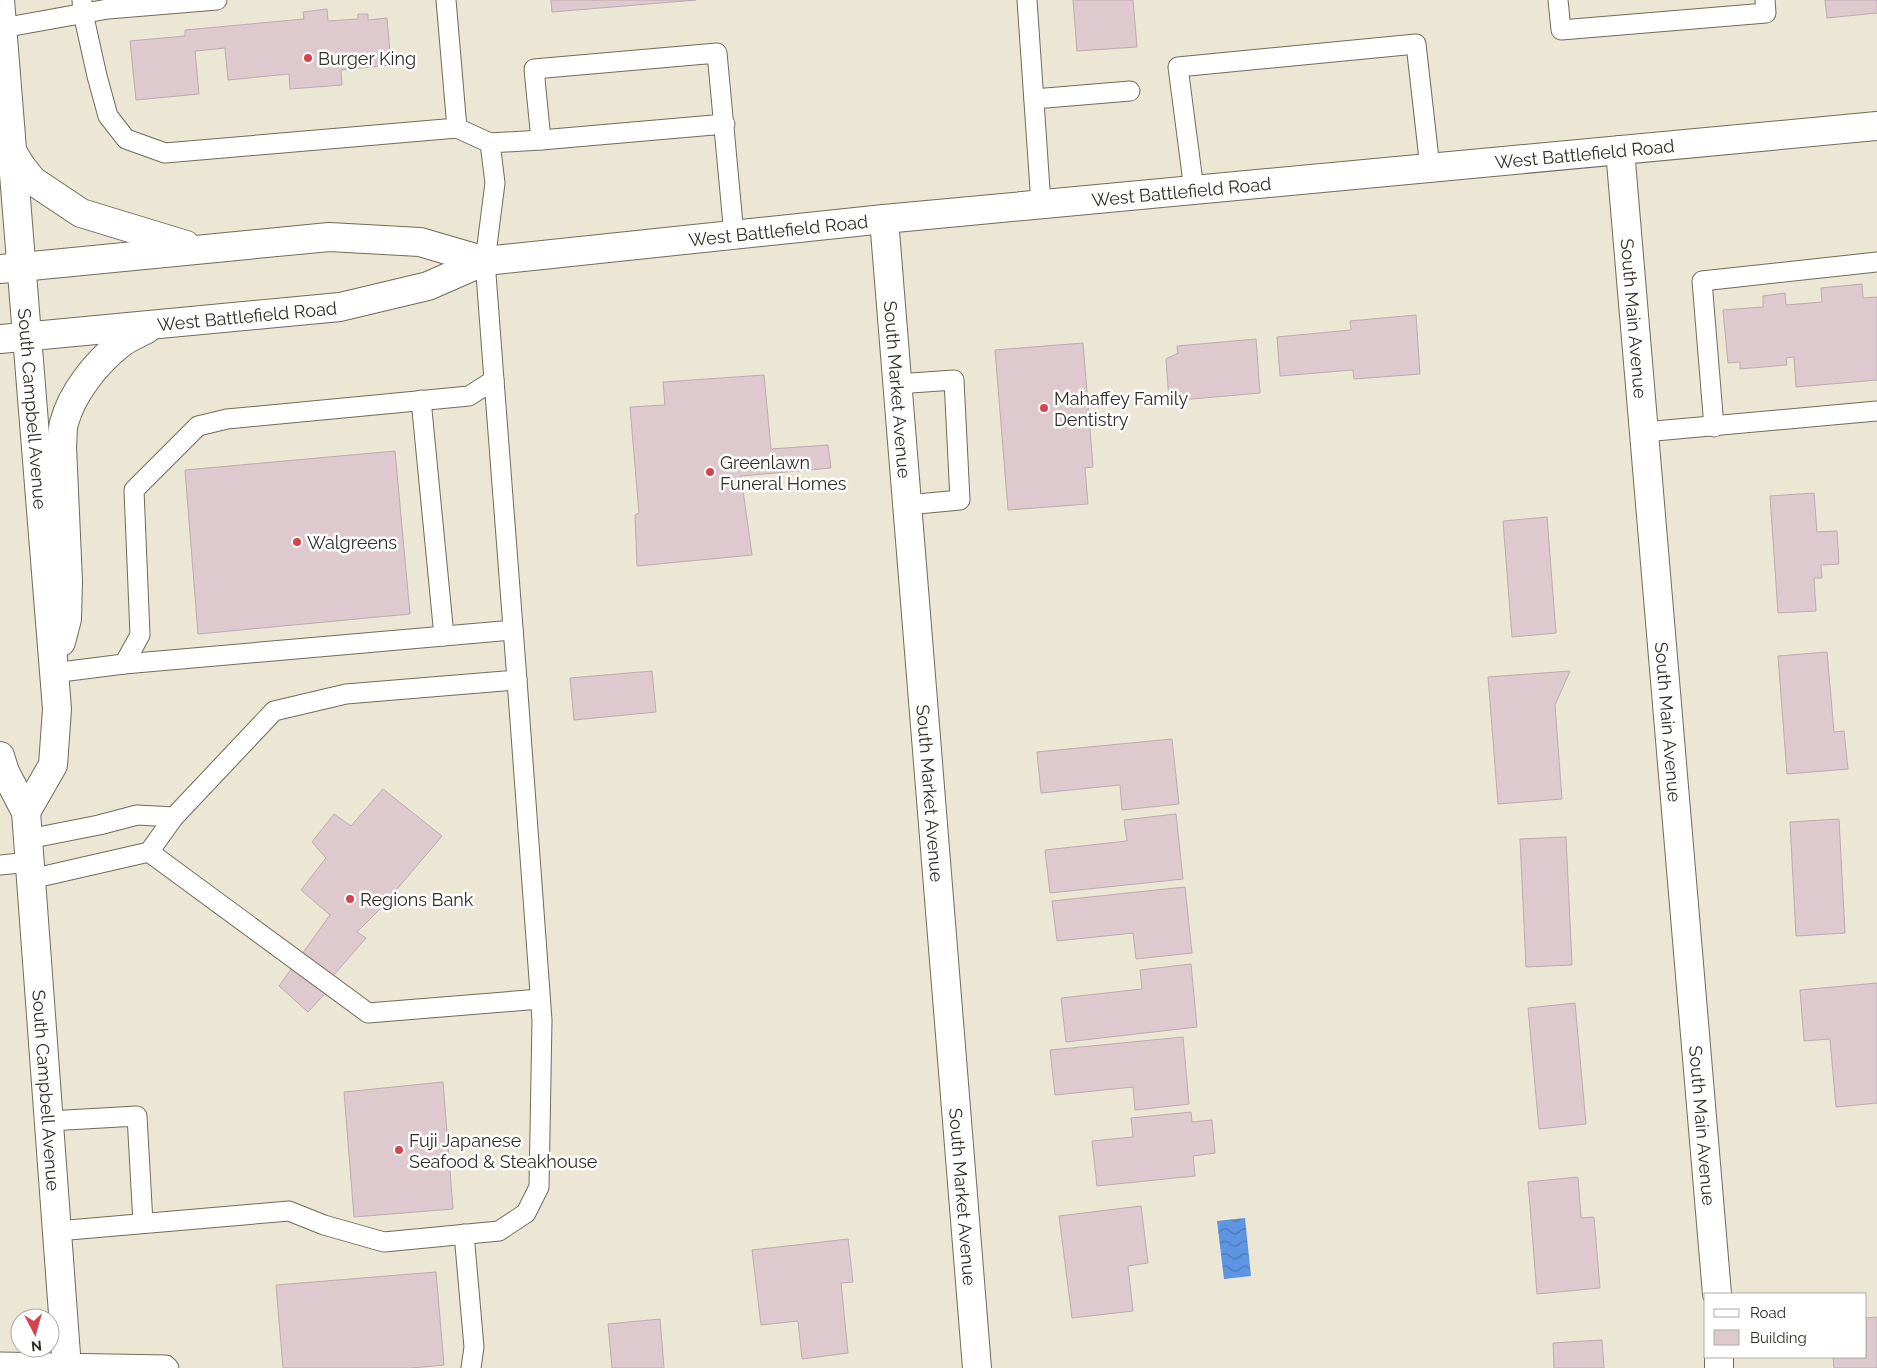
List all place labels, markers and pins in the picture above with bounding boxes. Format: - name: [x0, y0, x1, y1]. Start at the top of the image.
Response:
- place label: Burger King: [318, 48, 416, 69]
- marker: Burger King: [302, 52, 314, 64]
- place label: Mahaffey Family Dentistry: [1054, 388, 1188, 430]
- marker: Mahaffey Family Dentistry: [1038, 402, 1050, 414]
- place label: Greenlawn Funeral Homes: [720, 452, 847, 494]
- marker: Greenlawn Funeral Homes: [704, 466, 716, 478]
- place label: Walgreens: [307, 532, 397, 553]
- marker: Walgreens: [291, 536, 303, 548]
- place label: Regions Bank: [360, 889, 474, 910]
- marker: Regions Bank: [344, 893, 356, 905]
- place label: Fuji Japanese Seafood & Steakhouse: [409, 1130, 598, 1172]
- marker: Fuji Japanese Seafood & Steakhouse: [393, 1144, 405, 1156]

